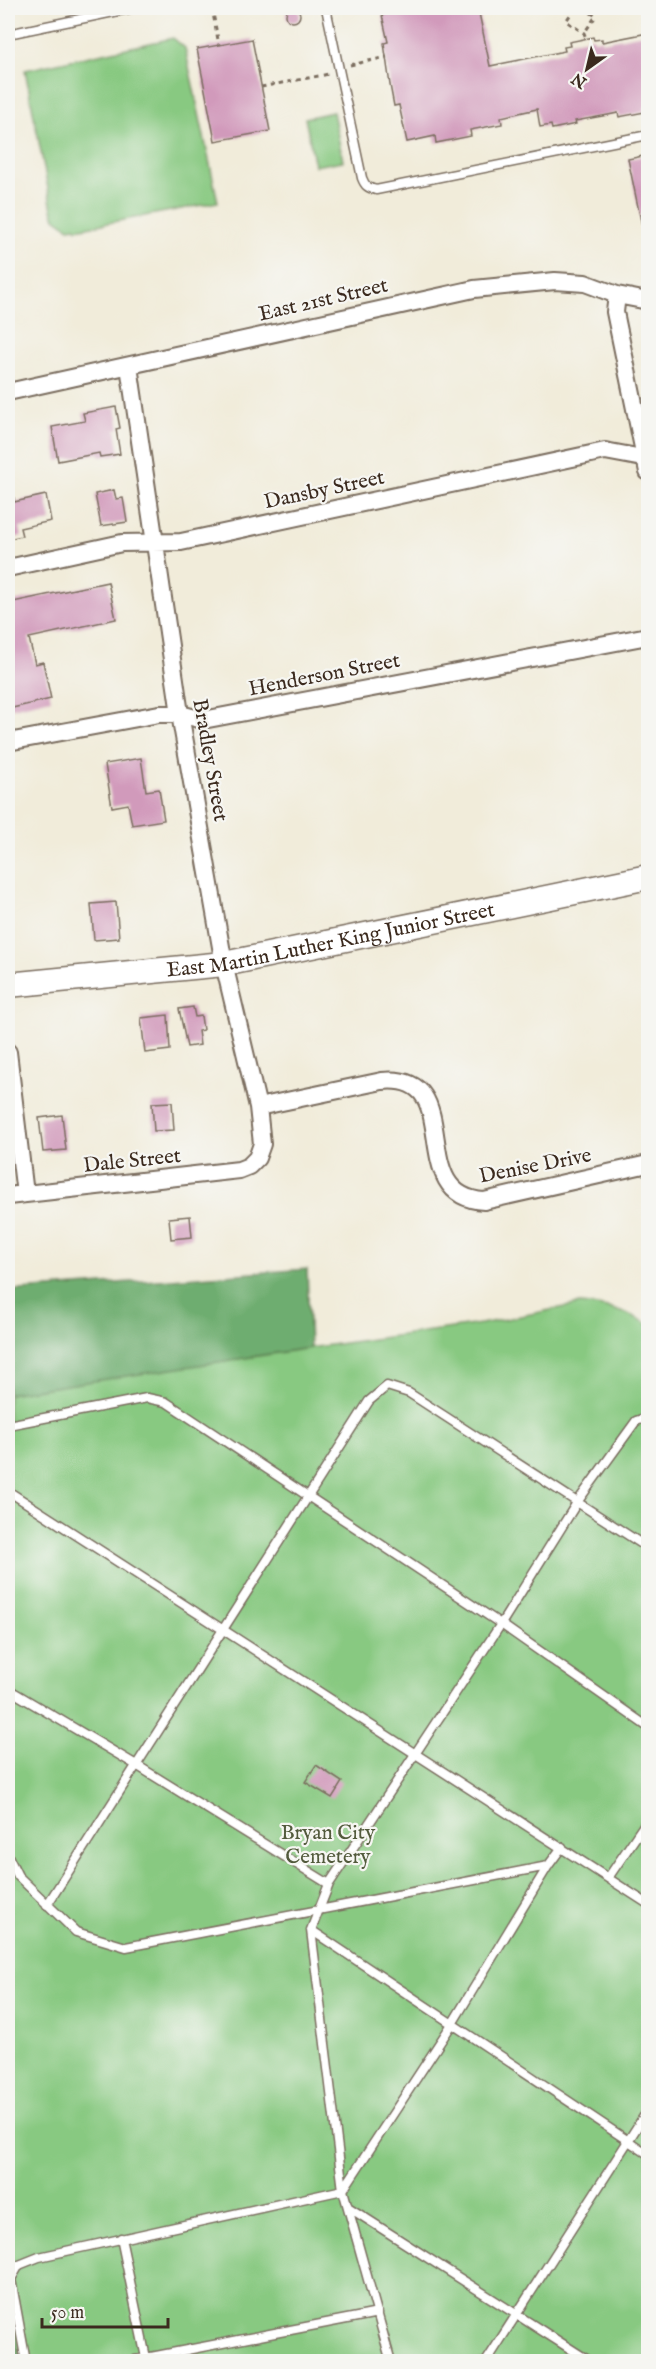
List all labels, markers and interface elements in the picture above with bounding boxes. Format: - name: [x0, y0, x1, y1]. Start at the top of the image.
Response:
- north arrow: [557, 39, 617, 99]
- text: N: [568, 68, 592, 92]
- street label: East 21st Street: [256, 272, 391, 328]
- street label: Dansby Street: [262, 465, 387, 516]
- street label: Henderson Street: [246, 648, 402, 703]
- street label: Bradley Street: [185, 697, 234, 824]
- street label: East Martin Luther King Junior Street: [165, 897, 497, 985]
- street label: Denise Drive: [477, 1142, 594, 1191]
- street label: Dale Street: [82, 1143, 182, 1180]
- park label: Bryan City Cemetery: [281, 1820, 376, 1871]
- scale bar: [42, 2291, 168, 2329]
- text: 50 m: [51, 2302, 84, 2325]

